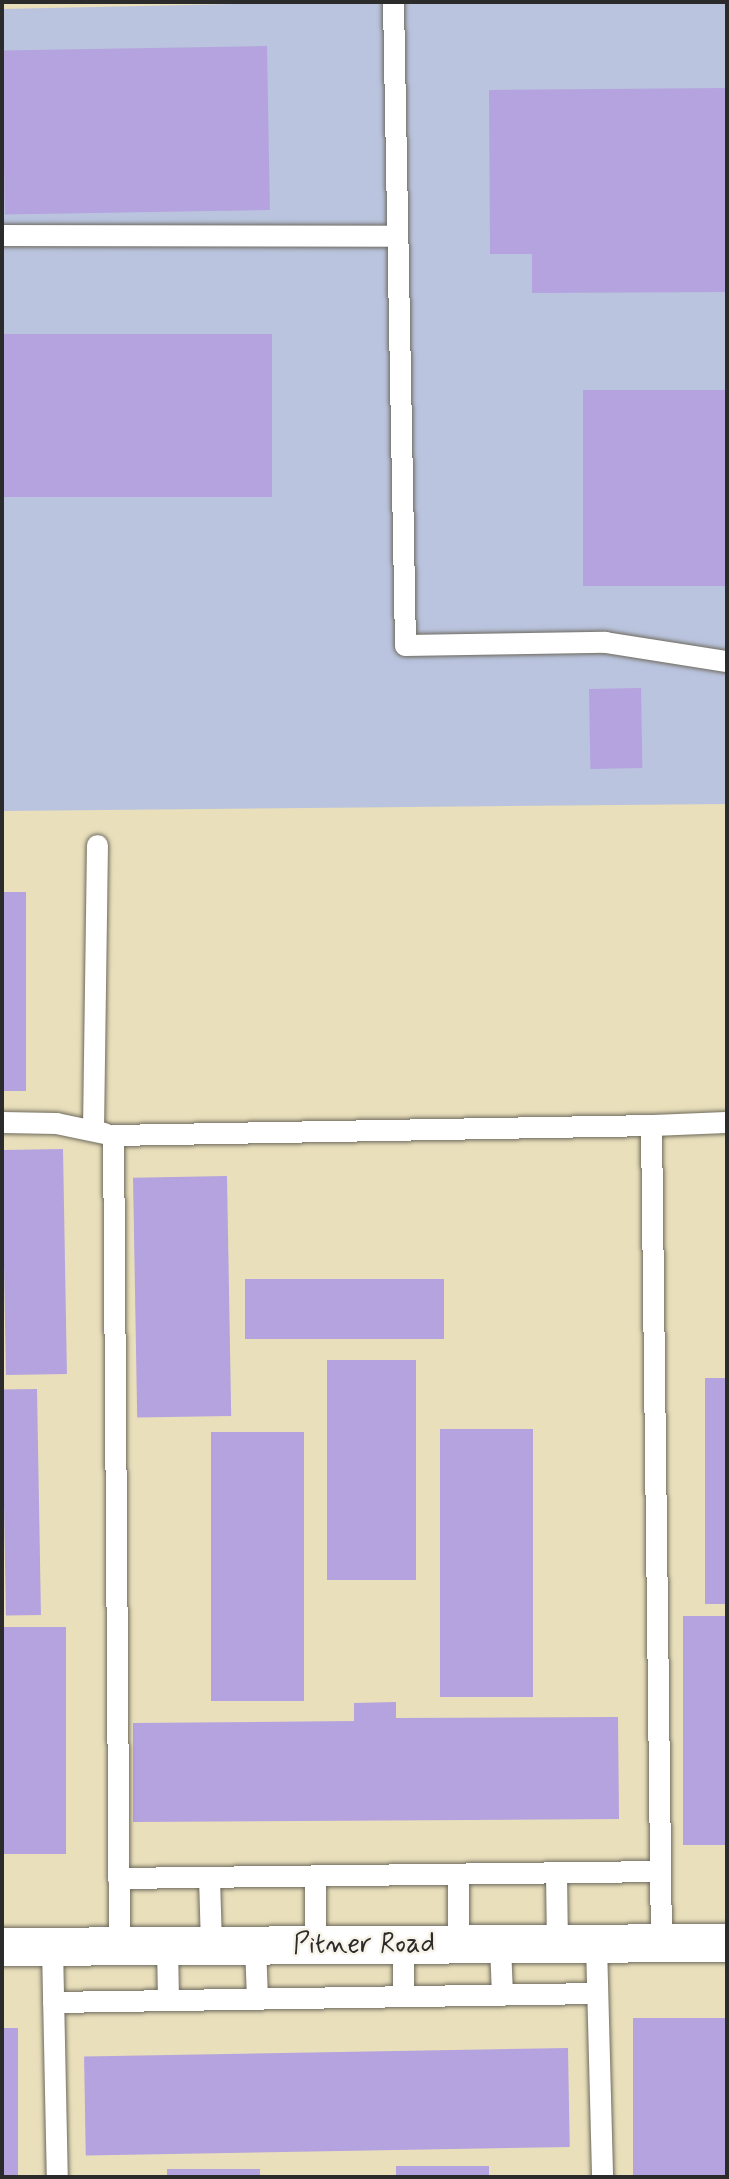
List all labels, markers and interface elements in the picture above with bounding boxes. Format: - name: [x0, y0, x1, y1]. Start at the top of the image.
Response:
- street label: Pitner Road: [293, 1928, 435, 1962]

